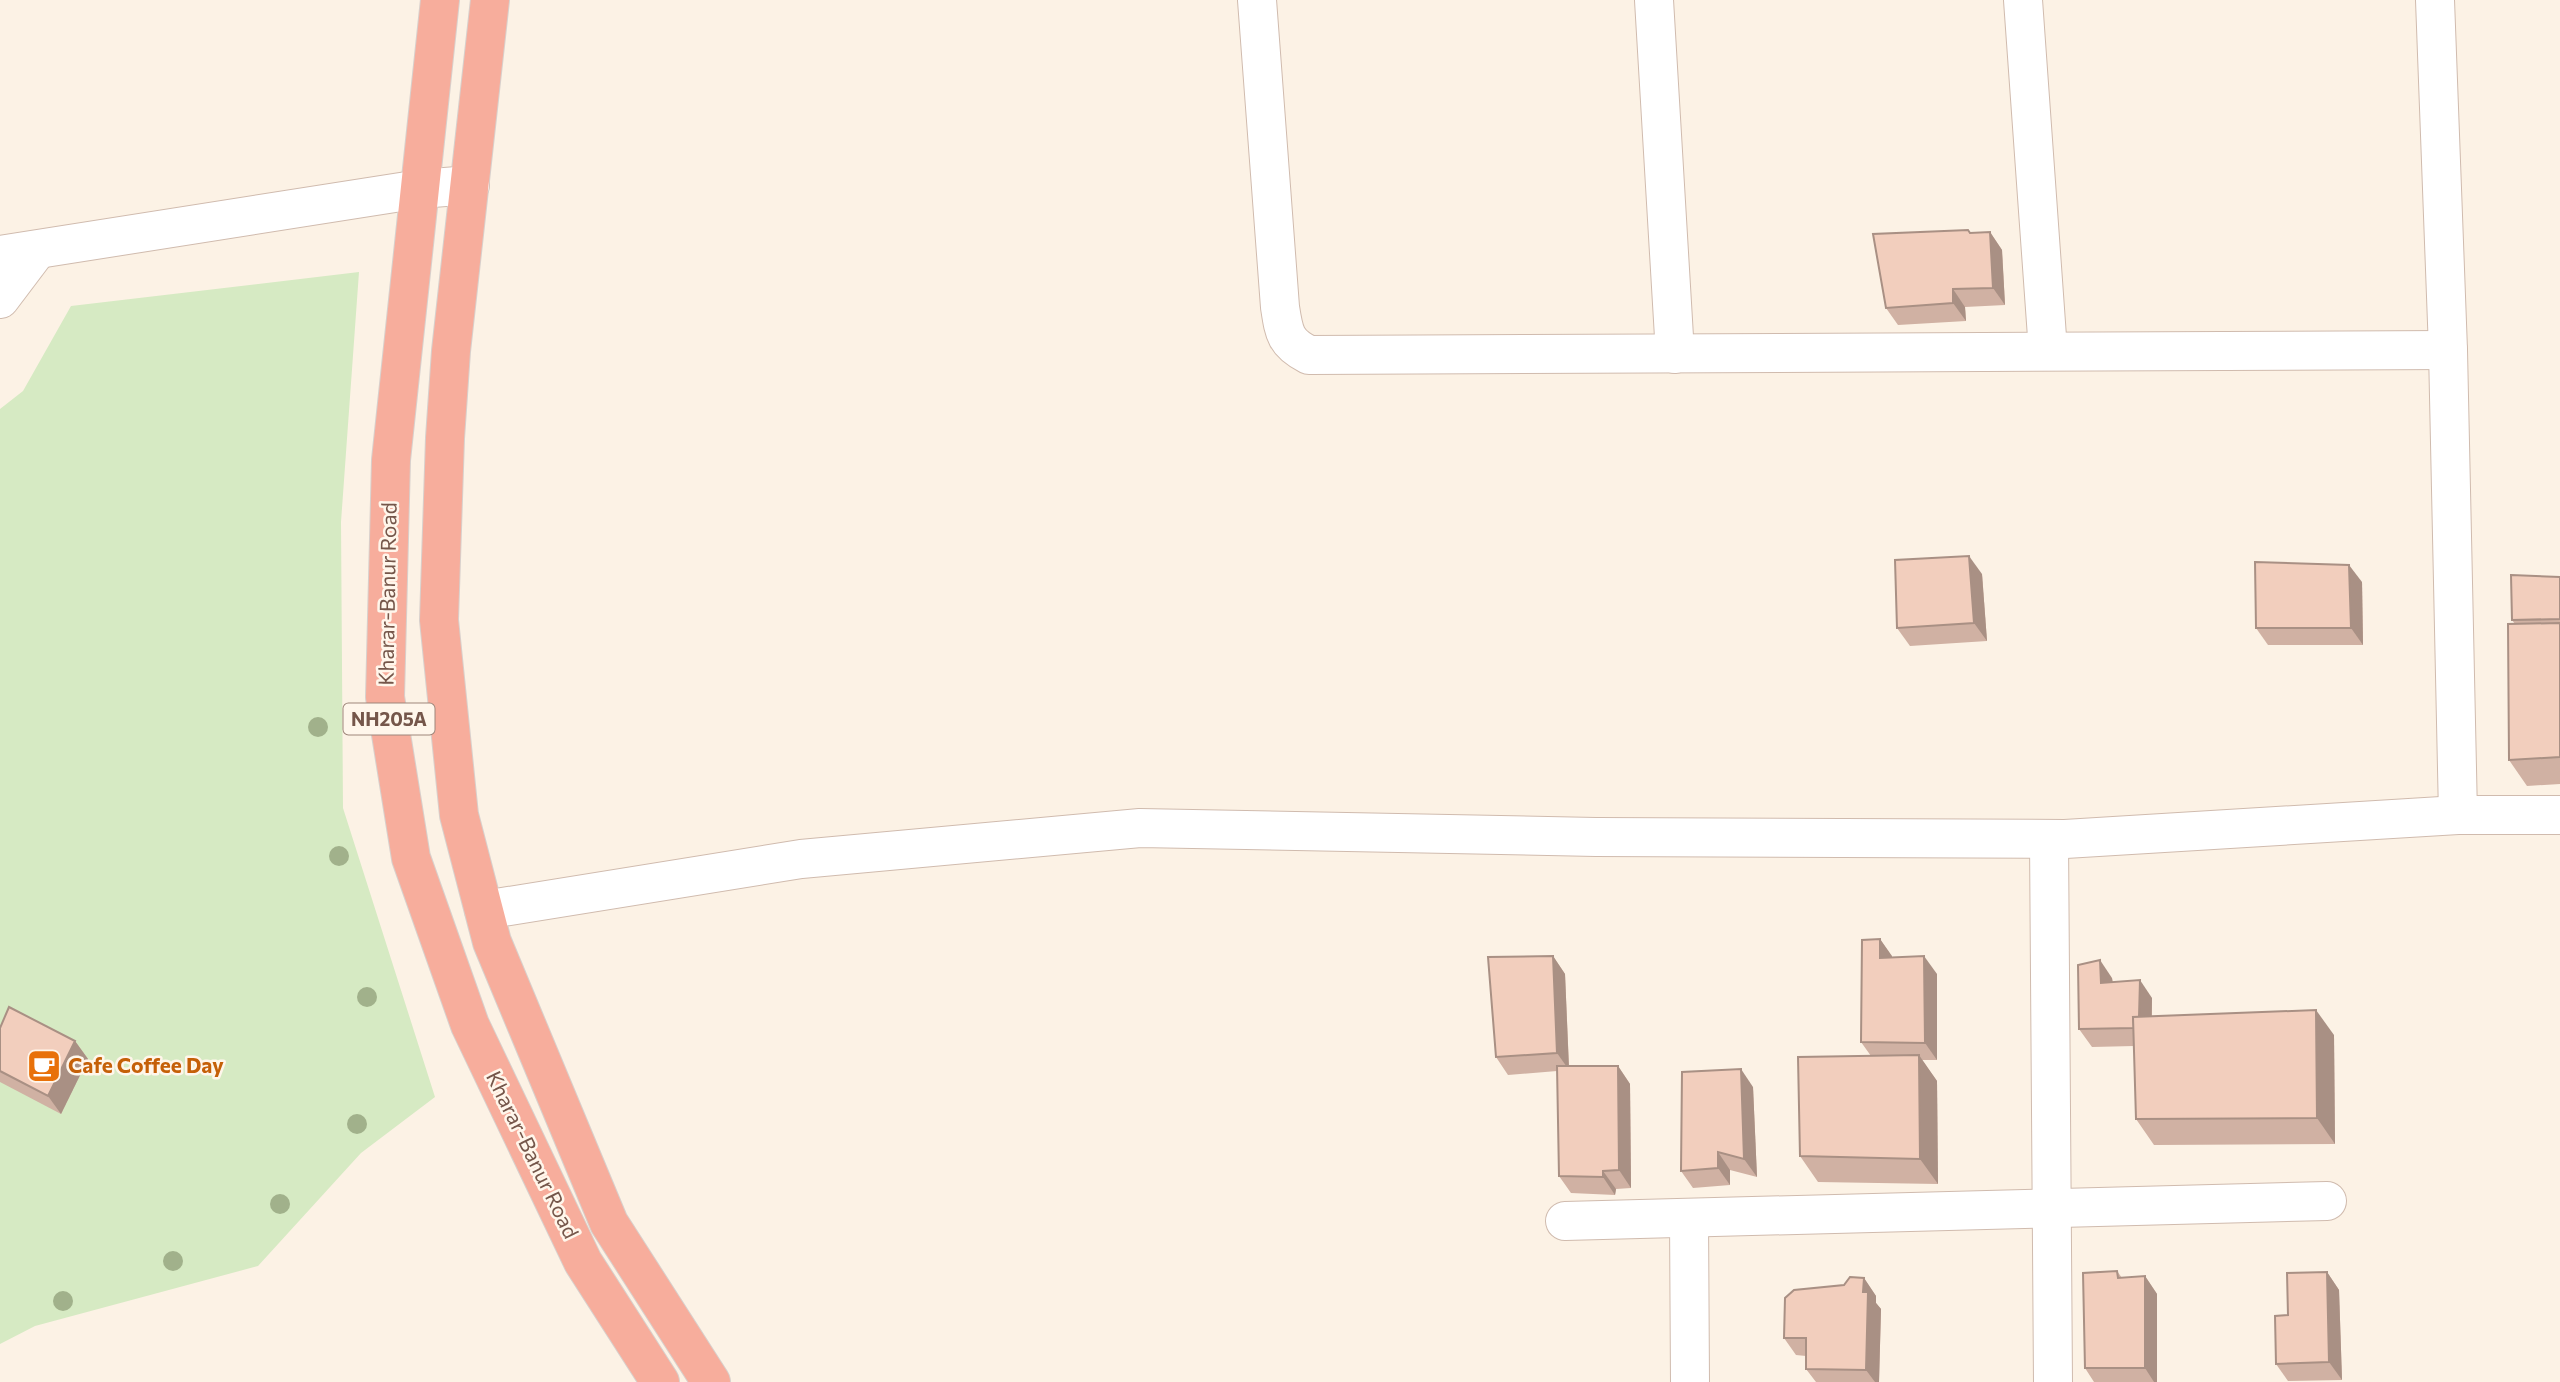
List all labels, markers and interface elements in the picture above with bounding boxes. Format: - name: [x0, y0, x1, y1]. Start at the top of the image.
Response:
- street label: Kharar-Banur Road: [372, 502, 401, 686]
- road number: NH205A: [344, 704, 434, 734]
- cafe icon: Cafe Coffee Day: [25, 1047, 63, 1085]
- place label: Cafe Coffee Day: [68, 1052, 224, 1077]
- street label: Kharar-Banur Road: [482, 1066, 585, 1242]

